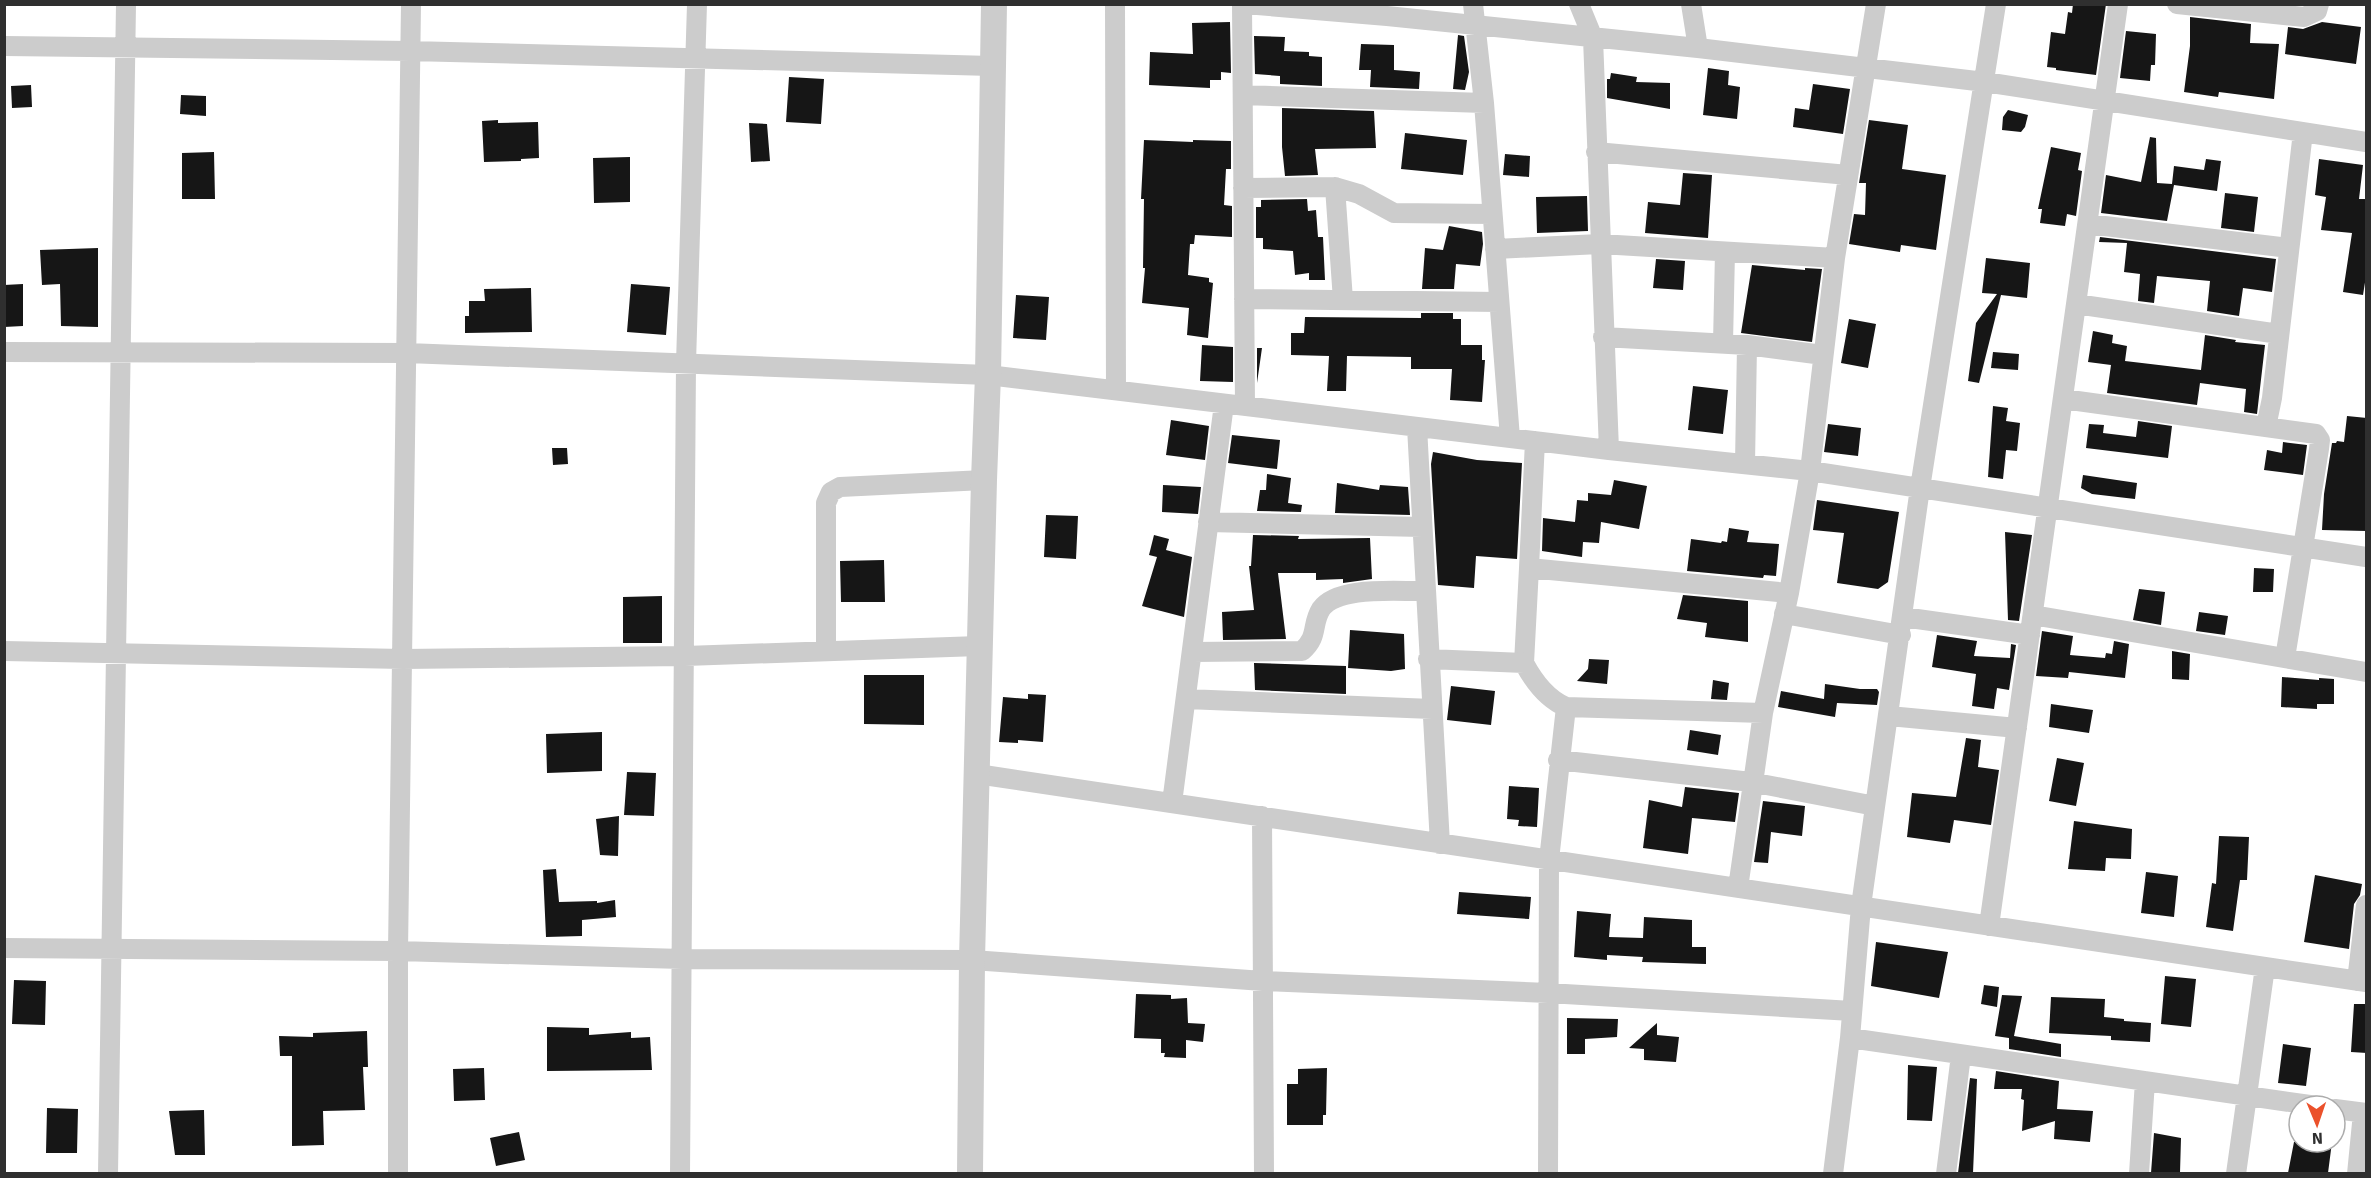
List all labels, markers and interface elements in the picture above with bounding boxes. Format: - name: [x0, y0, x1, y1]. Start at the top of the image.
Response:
- north arrow: [2287, 1094, 2347, 1154]
- text: N: [2312, 1128, 2323, 1148]

